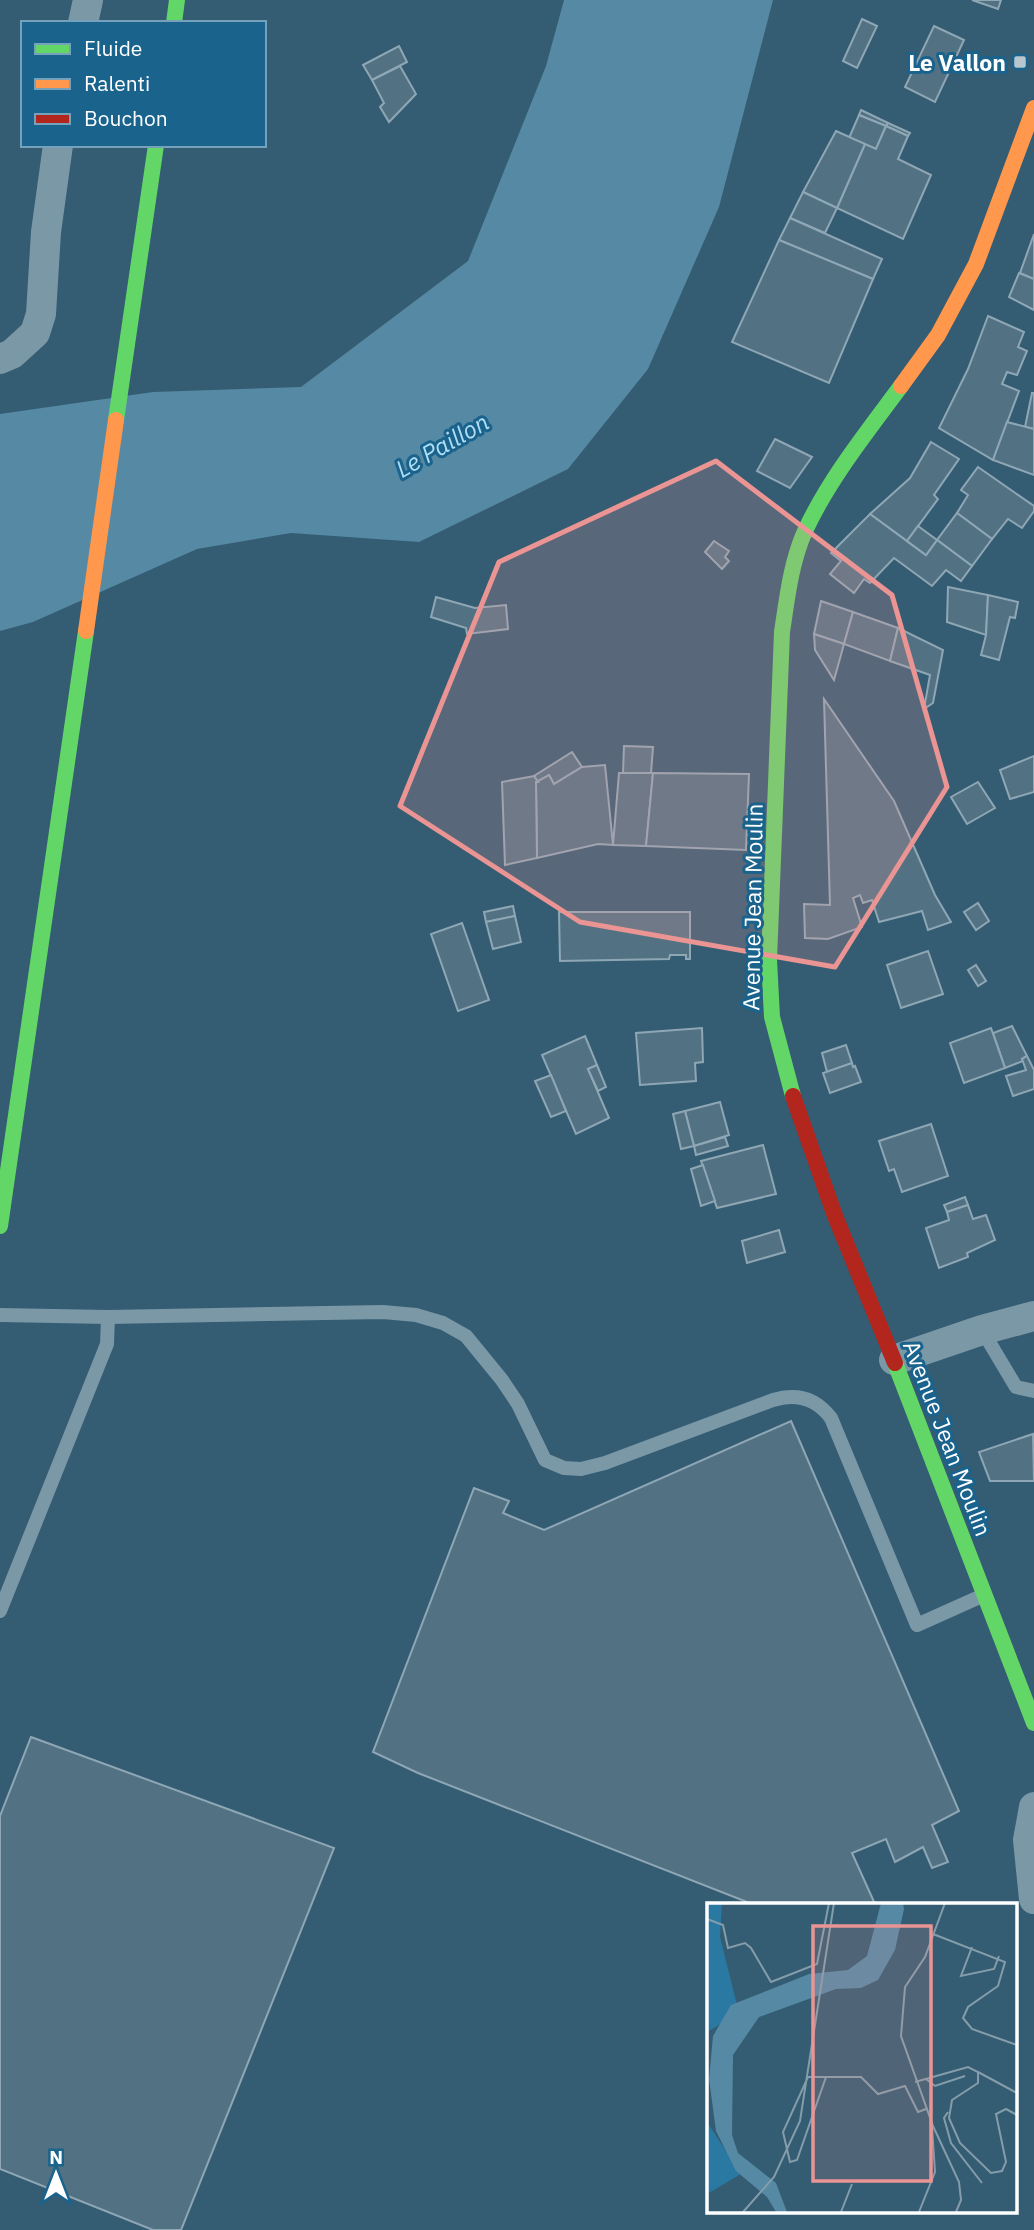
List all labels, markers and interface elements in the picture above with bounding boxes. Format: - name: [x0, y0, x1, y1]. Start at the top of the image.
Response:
- legend: [21, 21, 266, 147]
- text: Fluide: [84, 34, 142, 62]
- place label: Le Vallon: [908, 47, 1006, 77]
- marker: Le Vallon: [1012, 54, 1028, 70]
- text: Ralenti: [84, 69, 150, 97]
- text: Bouchon: [84, 104, 168, 132]
- water label: Le Paillon: [390, 406, 494, 484]
- street label: Avenue Jean Moulin: [735, 803, 769, 1011]
- street label: Avenue Jean Moulin: [897, 1336, 999, 1540]
- inset map: [707, 1903, 1016, 2212]
- north arrow: [21, 2139, 91, 2209]
- text: N: [49, 2145, 63, 2169]

